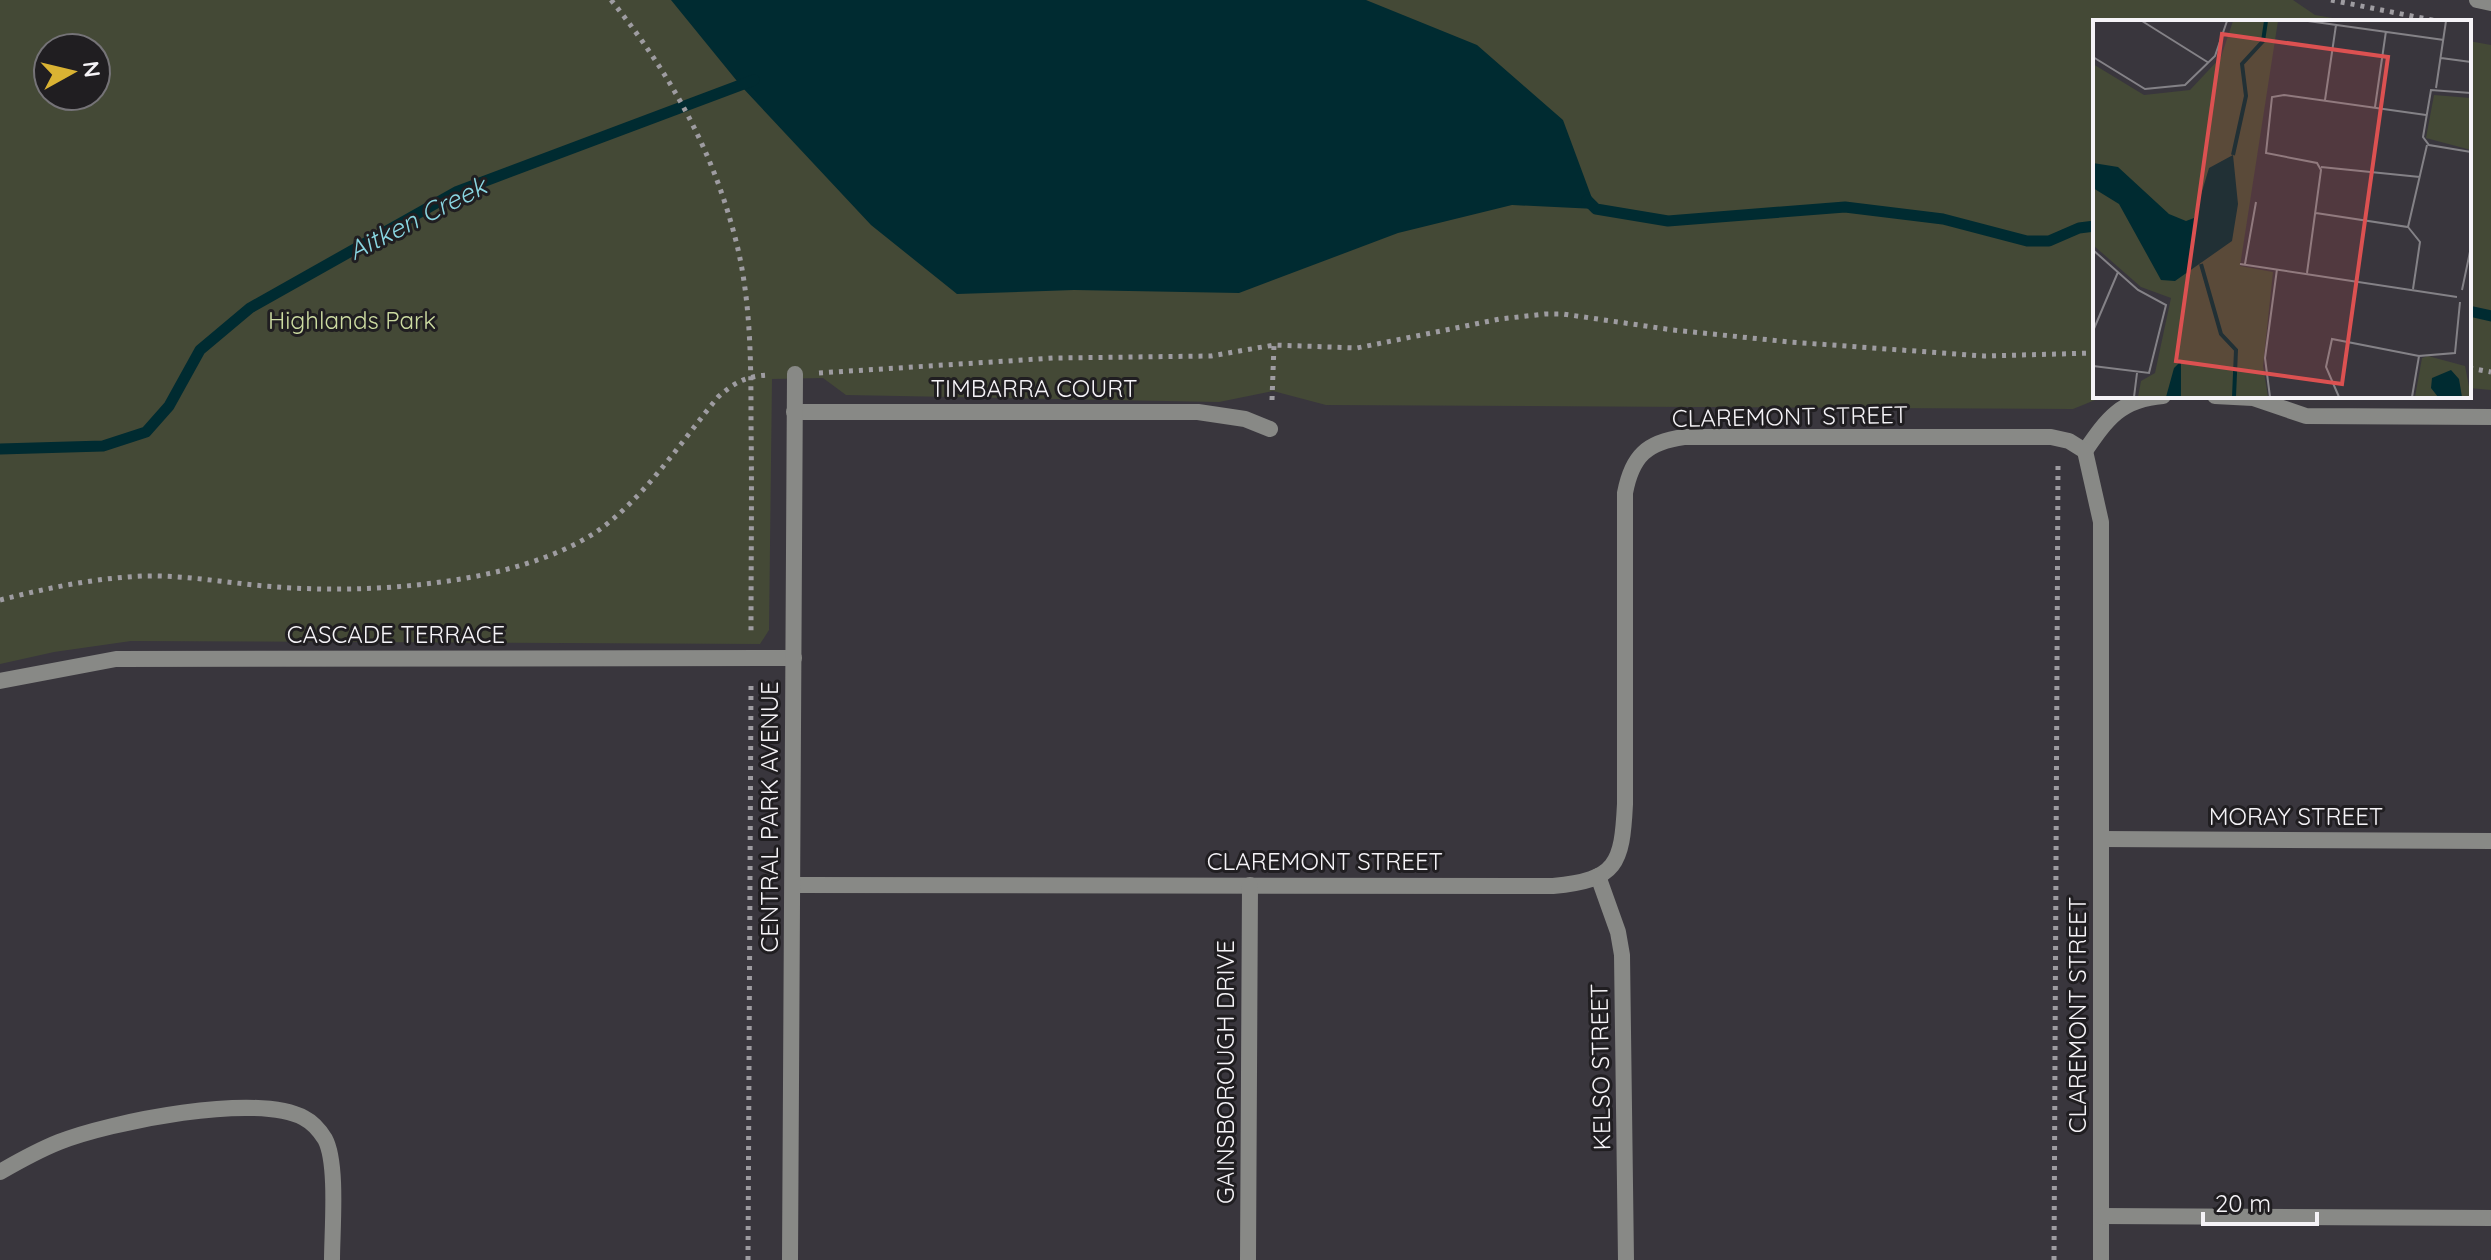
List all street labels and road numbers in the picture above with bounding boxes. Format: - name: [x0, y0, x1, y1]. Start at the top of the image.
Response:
- street label: TIMBARRA COURT: [930, 373, 1138, 403]
- street label: CLAREMONT STREET: [1672, 399, 1908, 433]
- street label: CASCADE TERRACE: [287, 619, 505, 649]
- street label: CENTRAL PARK AVENUE: [754, 681, 784, 953]
- street label: MORAY STREET: [2209, 801, 2383, 831]
- street label: CLAREMONT STREET: [1207, 846, 1443, 876]
- street label: CLAREMONT STREET: [2062, 897, 2092, 1133]
- street label: GAINSBOROUGH DRIVE: [1210, 940, 1240, 1204]
- street label: KELSO STREET: [1584, 983, 1616, 1151]

